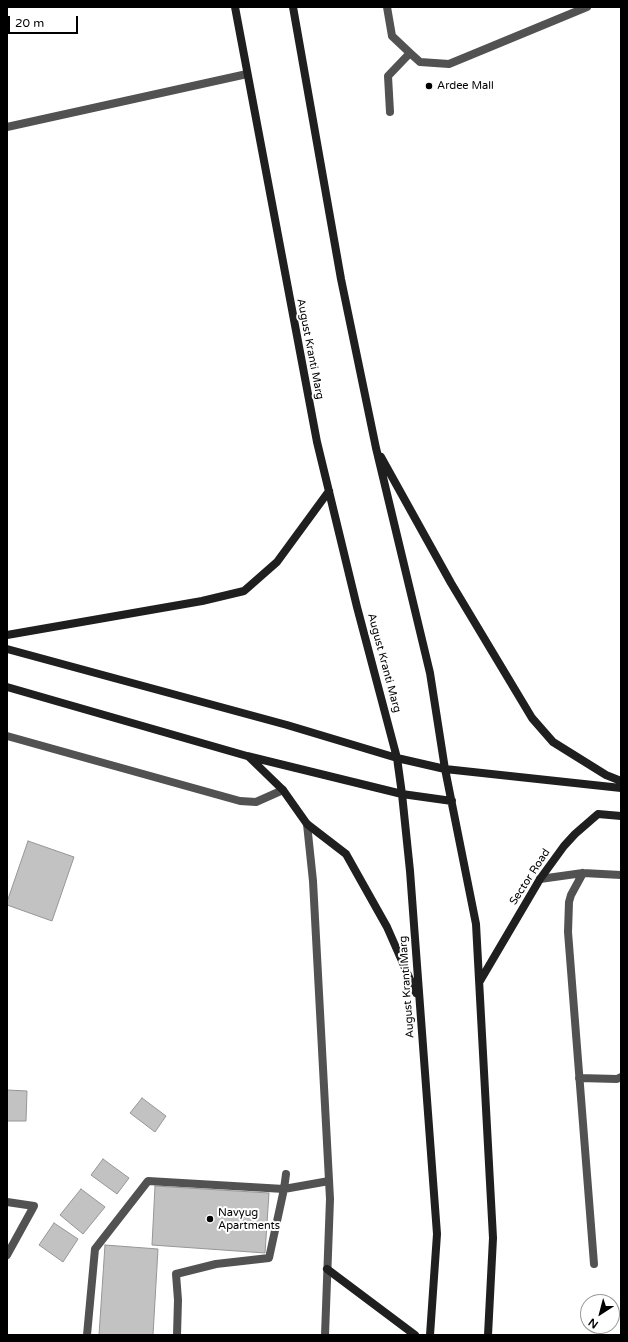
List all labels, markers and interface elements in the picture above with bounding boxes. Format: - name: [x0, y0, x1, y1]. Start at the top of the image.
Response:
- scale bar: [10, 8, 80, 34]
- text: 20 m: [15, 16, 44, 30]
- place label: Ardee Mall: [437, 79, 494, 93]
- marker: Ardee Mall: [424, 81, 434, 91]
- street label: August Kranti Marg: [294, 297, 326, 401]
- street label: August Kranti Marg: [364, 612, 404, 714]
- street label: Sector Road: [507, 846, 553, 908]
- street label: August Kranti Marg: [397, 935, 417, 1039]
- place label: Navyug Apartments: [218, 1206, 280, 1232]
- marker: Navyug Apartments: [205, 1214, 215, 1224]
- north arrow: [580, 1294, 620, 1334]
- text: N: [586, 1315, 601, 1331]

